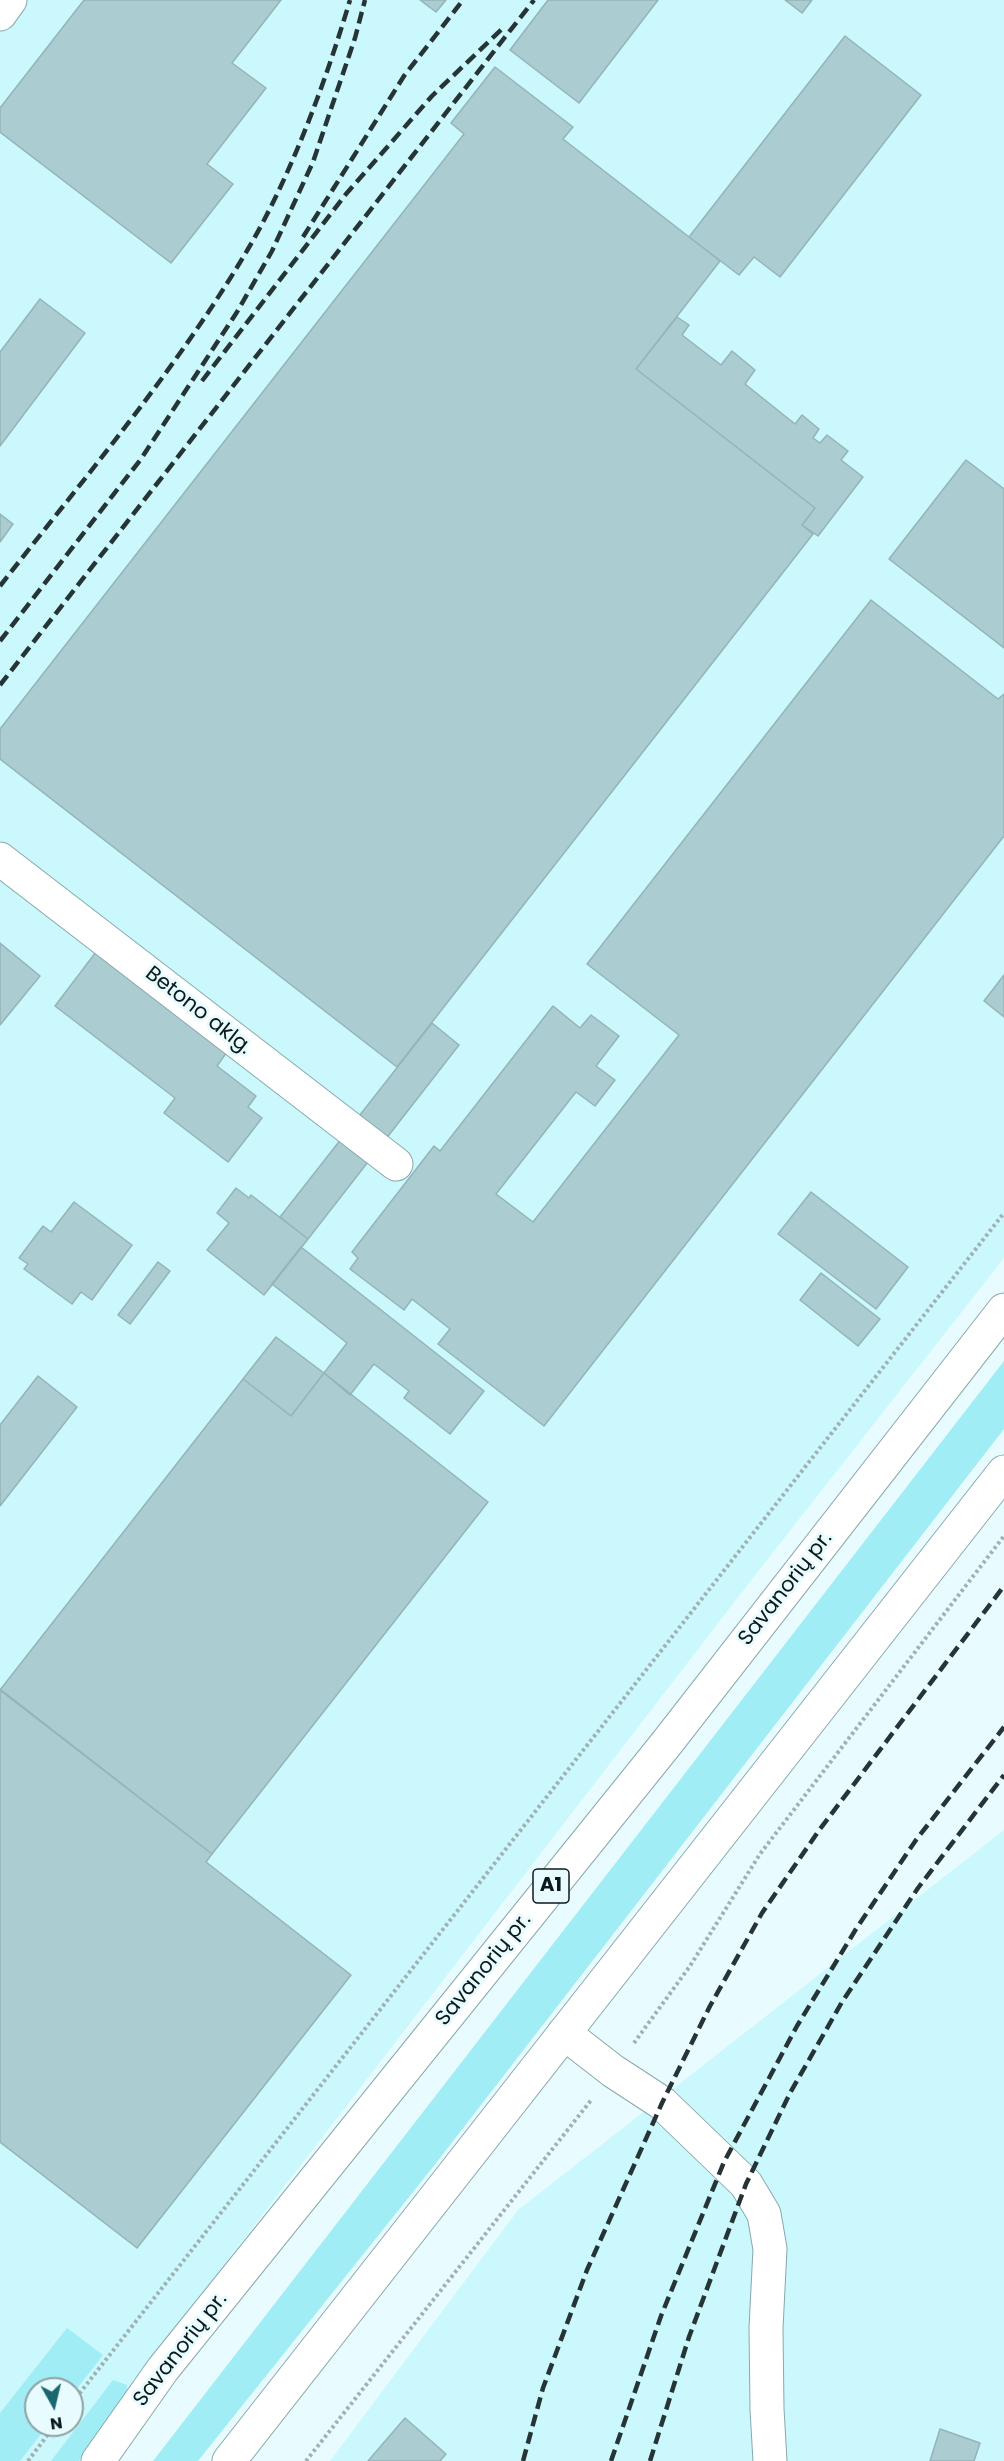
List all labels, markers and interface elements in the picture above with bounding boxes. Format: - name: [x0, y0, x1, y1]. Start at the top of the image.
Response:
- street label: Betono aklg.: [140, 962, 256, 1060]
- street label: Savanorių pr.: [734, 1527, 838, 1651]
- road number: A1: [533, 1869, 569, 1903]
- street label: Savanorių pr.: [431, 1908, 537, 2032]
- street label: Savanorių pr.: [129, 2288, 233, 2412]
- north arrow: [24, 2377, 84, 2437]
- text: N: [49, 2411, 64, 2436]

